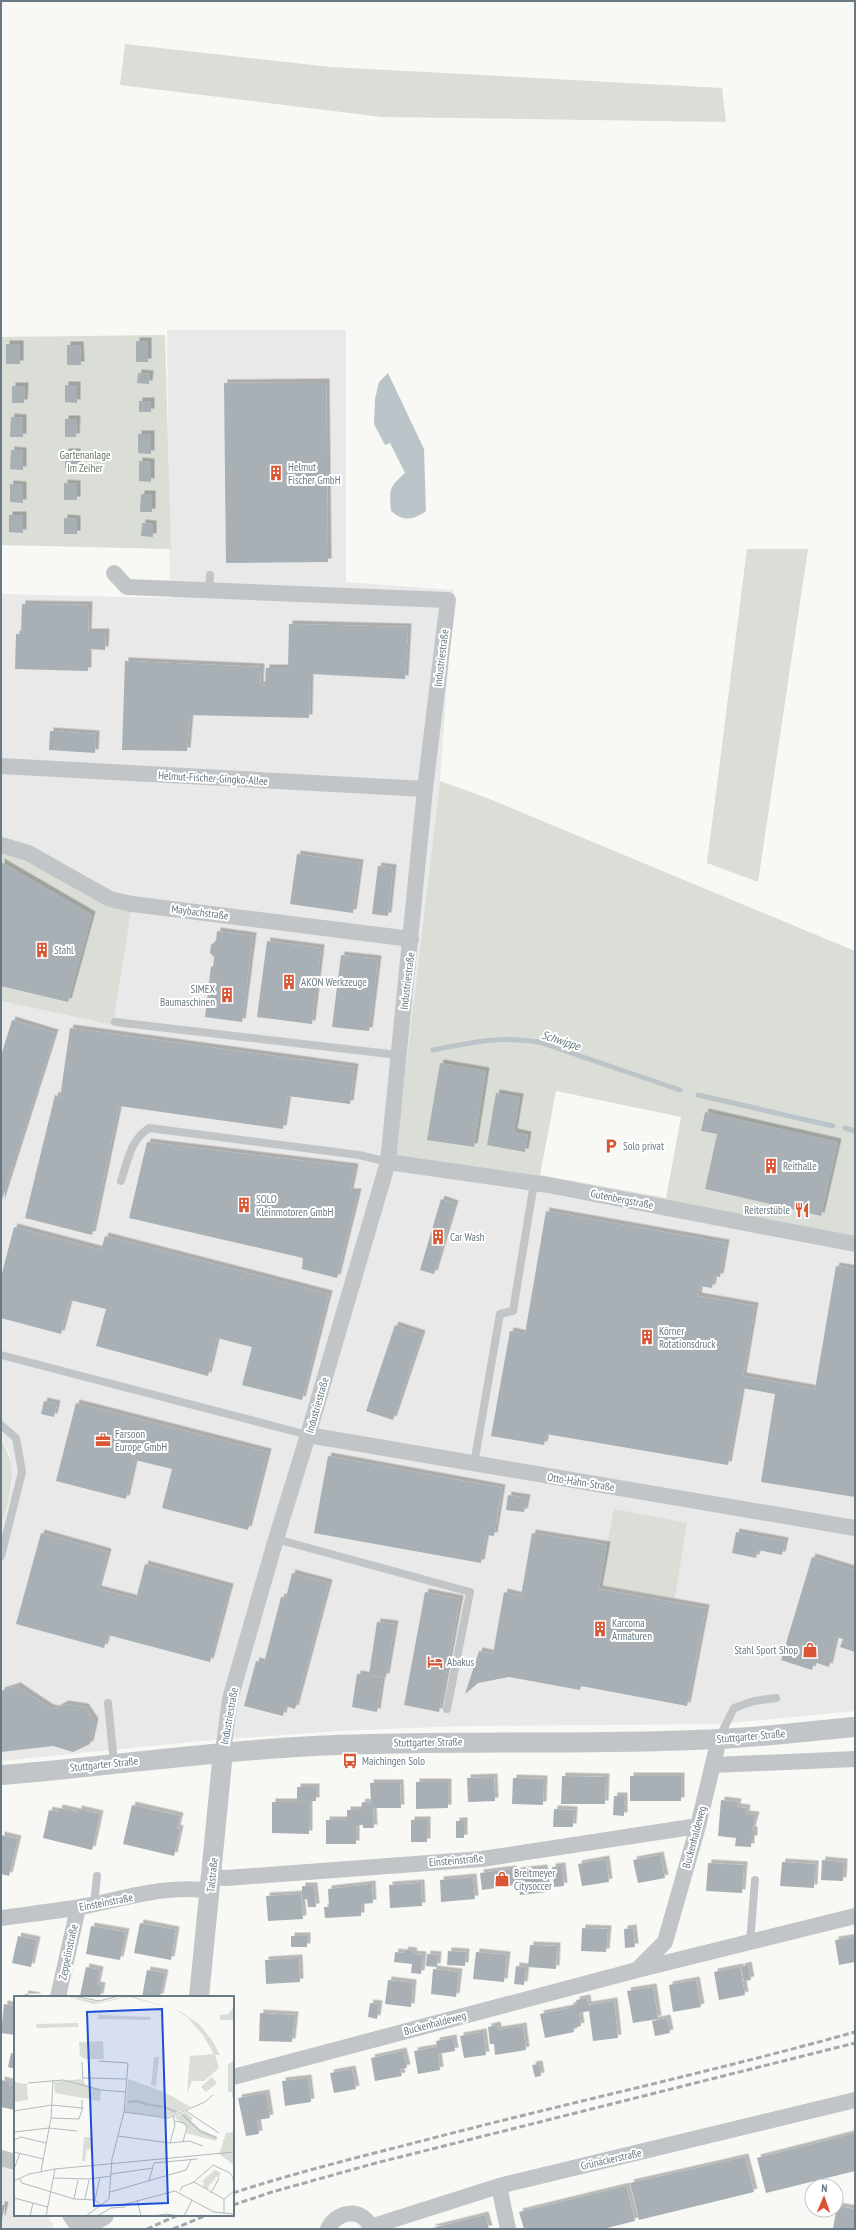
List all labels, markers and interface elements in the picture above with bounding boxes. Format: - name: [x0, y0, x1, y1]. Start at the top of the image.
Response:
- park label: Gartenanlage Im Zeiher: [60, 448, 111, 475]
- place label: Helmut Fischer GmbH: [288, 460, 341, 487]
- building icon: Helmut Fischer GmbH: [267, 464, 285, 482]
- street label: Industriestraße: [431, 628, 452, 687]
- street label: Helmut-Fischer-Gingko-Allee: [158, 768, 269, 788]
- street label: Maybachstraße: [171, 902, 230, 923]
- building icon: Stahl: [33, 941, 51, 959]
- place label: Stahl: [54, 943, 74, 957]
- street label: Industriestraße: [397, 951, 418, 1010]
- building icon: AKON Werkzeuge: [280, 973, 298, 991]
- place label: AKON Werkzeuge: [301, 975, 367, 989]
- place label: SIMEX Baumaschinen: [160, 982, 215, 1009]
- building icon: SIMEX Baumaschinen: [218, 986, 236, 1004]
- water label: Schwippe: [540, 1027, 583, 1054]
- parking icon: Solo privat: [602, 1137, 620, 1155]
- place label: Solo privat: [623, 1139, 664, 1153]
- building icon: Reithalle: [762, 1157, 780, 1175]
- place label: Reithalle: [783, 1159, 817, 1173]
- street label: Gutenbergstraße: [589, 1186, 655, 1212]
- place label: SOLO Kleinmotoren GmbH: [256, 1192, 333, 1219]
- building icon: SOLO Kleinmotoren GmbH: [235, 1196, 253, 1214]
- restaurant icon: Reiterstüble: [793, 1201, 811, 1219]
- place label: Reiterstüble: [744, 1203, 790, 1217]
- building icon: Car Wash: [429, 1228, 447, 1246]
- place label: Car Wash: [450, 1230, 485, 1244]
- place label: Körner Rotationsdruck: [659, 1324, 716, 1351]
- building icon: Körner Rotationsdruck: [638, 1328, 656, 1346]
- street label: Industriestraße: [302, 1375, 332, 1435]
- place label: Farsoon Europe GmbH: [115, 1427, 167, 1454]
- office icon: Farsoon Europe GmbH: [94, 1431, 112, 1449]
- street label: Otto-Hahn-Straße: [546, 1470, 616, 1494]
- place label: Karcoma Armaturen: [612, 1616, 652, 1643]
- building icon: Karcoma Armaturen: [591, 1620, 609, 1638]
- shop icon: Stahl Sport Shop: [801, 1641, 819, 1659]
- place label: Stahl Sport Shop: [734, 1643, 798, 1657]
- hotel icon: Abakus: [426, 1653, 444, 1671]
- place label: Abakus: [447, 1655, 474, 1669]
- street label: Industriestraße: [217, 1686, 241, 1746]
- street label: Stuttgarter Straße: [716, 1726, 786, 1746]
- street label: Stuttgarter Straße: [393, 1734, 463, 1750]
- bus stop icon: Maichingen Solo: [341, 1752, 359, 1770]
- street label: Stuttgarter Straße: [69, 1753, 139, 1775]
- place label: Maichingen Solo: [362, 1754, 425, 1768]
- street label: Buckenhaldeweg: [679, 1804, 709, 1870]
- street label: Einsteinstraße: [428, 1851, 484, 1869]
- street label: Talstraße: [203, 1856, 221, 1893]
- place label: Breitmeyer Citysoccer: [514, 1866, 555, 1893]
- shop icon: Breitmeyer Citysoccer: [493, 1870, 511, 1888]
- street label: Einsteinstraße: [78, 1890, 134, 1914]
- street label: Zeppelinstraße: [55, 1922, 81, 1981]
- inset map: [14, 1996, 234, 2216]
- street label: Buckenhaldeweg: [402, 2008, 468, 2038]
- street label: Grünäckerstraße: [579, 2145, 643, 2173]
- north arrow: [804, 2178, 844, 2218]
- text: N: [821, 2181, 828, 2195]

